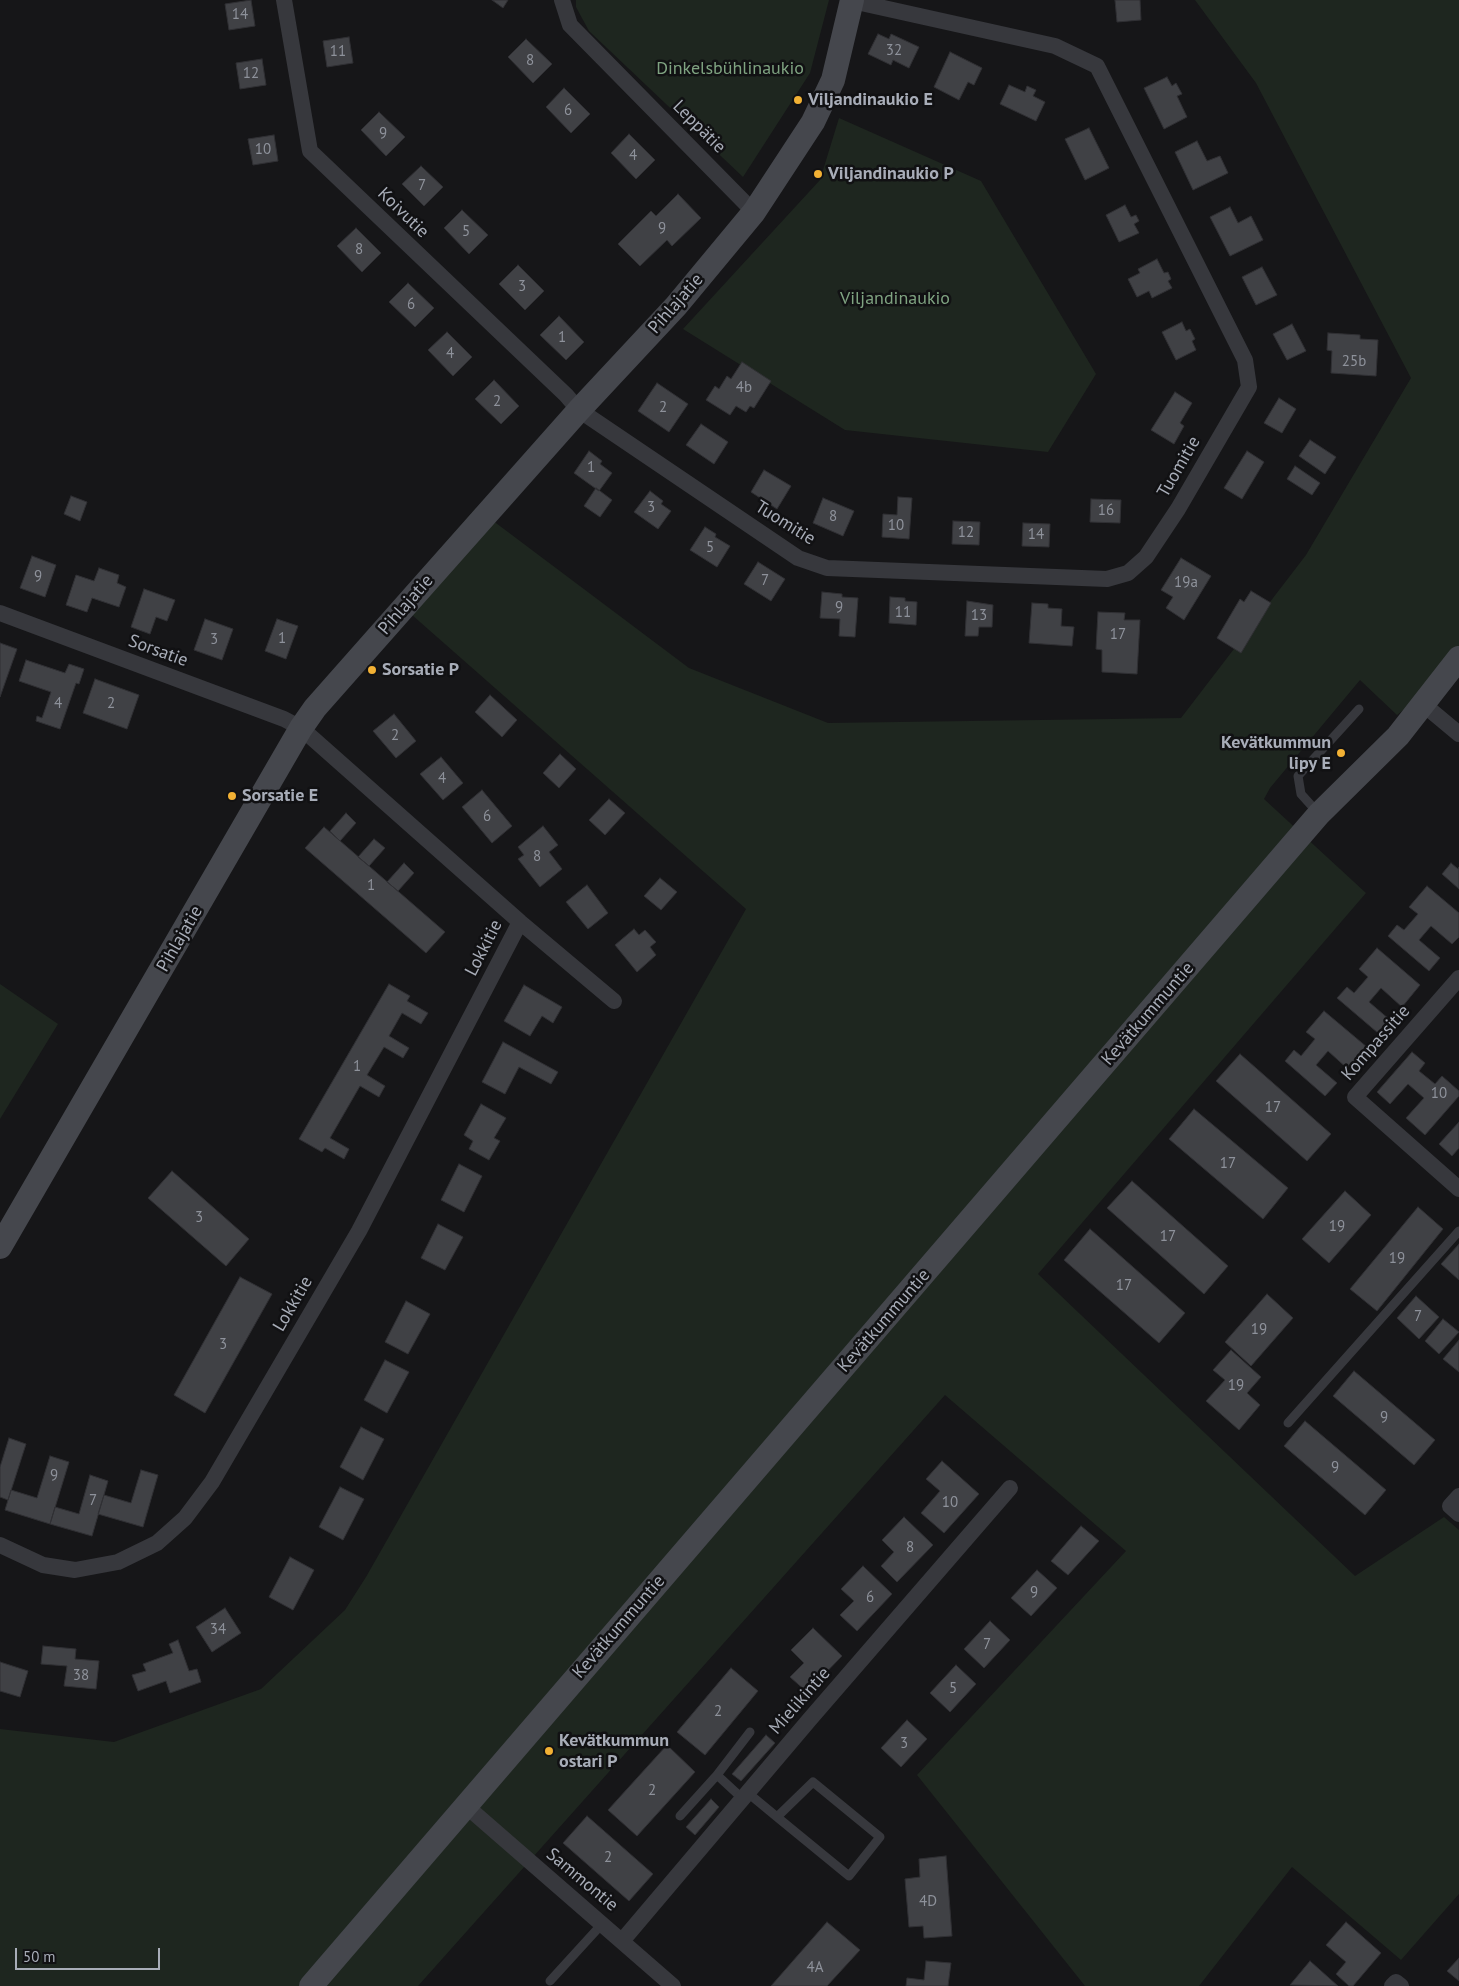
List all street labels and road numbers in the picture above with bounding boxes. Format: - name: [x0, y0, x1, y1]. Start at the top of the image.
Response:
- street label: Leppätie: [668, 96, 730, 158]
- street label: Koivutie: [373, 183, 433, 243]
- street label: Pihlajatie: [644, 269, 708, 339]
- street label: Tuomitie: [1153, 433, 1205, 501]
- street label: Tuomitie: [751, 496, 819, 550]
- street label: Pihlajatie: [374, 570, 438, 640]
- street label: Sorsatie: [125, 630, 191, 672]
- street label: Pihlajatie: [152, 902, 208, 976]
- street label: Lokkitie: [461, 916, 507, 980]
- street label: Kevätkummuntie: [1097, 958, 1199, 1070]
- street label: Kompassitie: [1337, 1001, 1415, 1085]
- street label: Kevätkummuntie: [833, 1265, 935, 1377]
- street label: Lokkitie: [269, 1273, 317, 1335]
- street label: Kevätkummuntie: [568, 1571, 670, 1683]
- street label: Mielikintie: [765, 1663, 835, 1739]
- street label: Sammontie: [542, 1844, 622, 1916]

